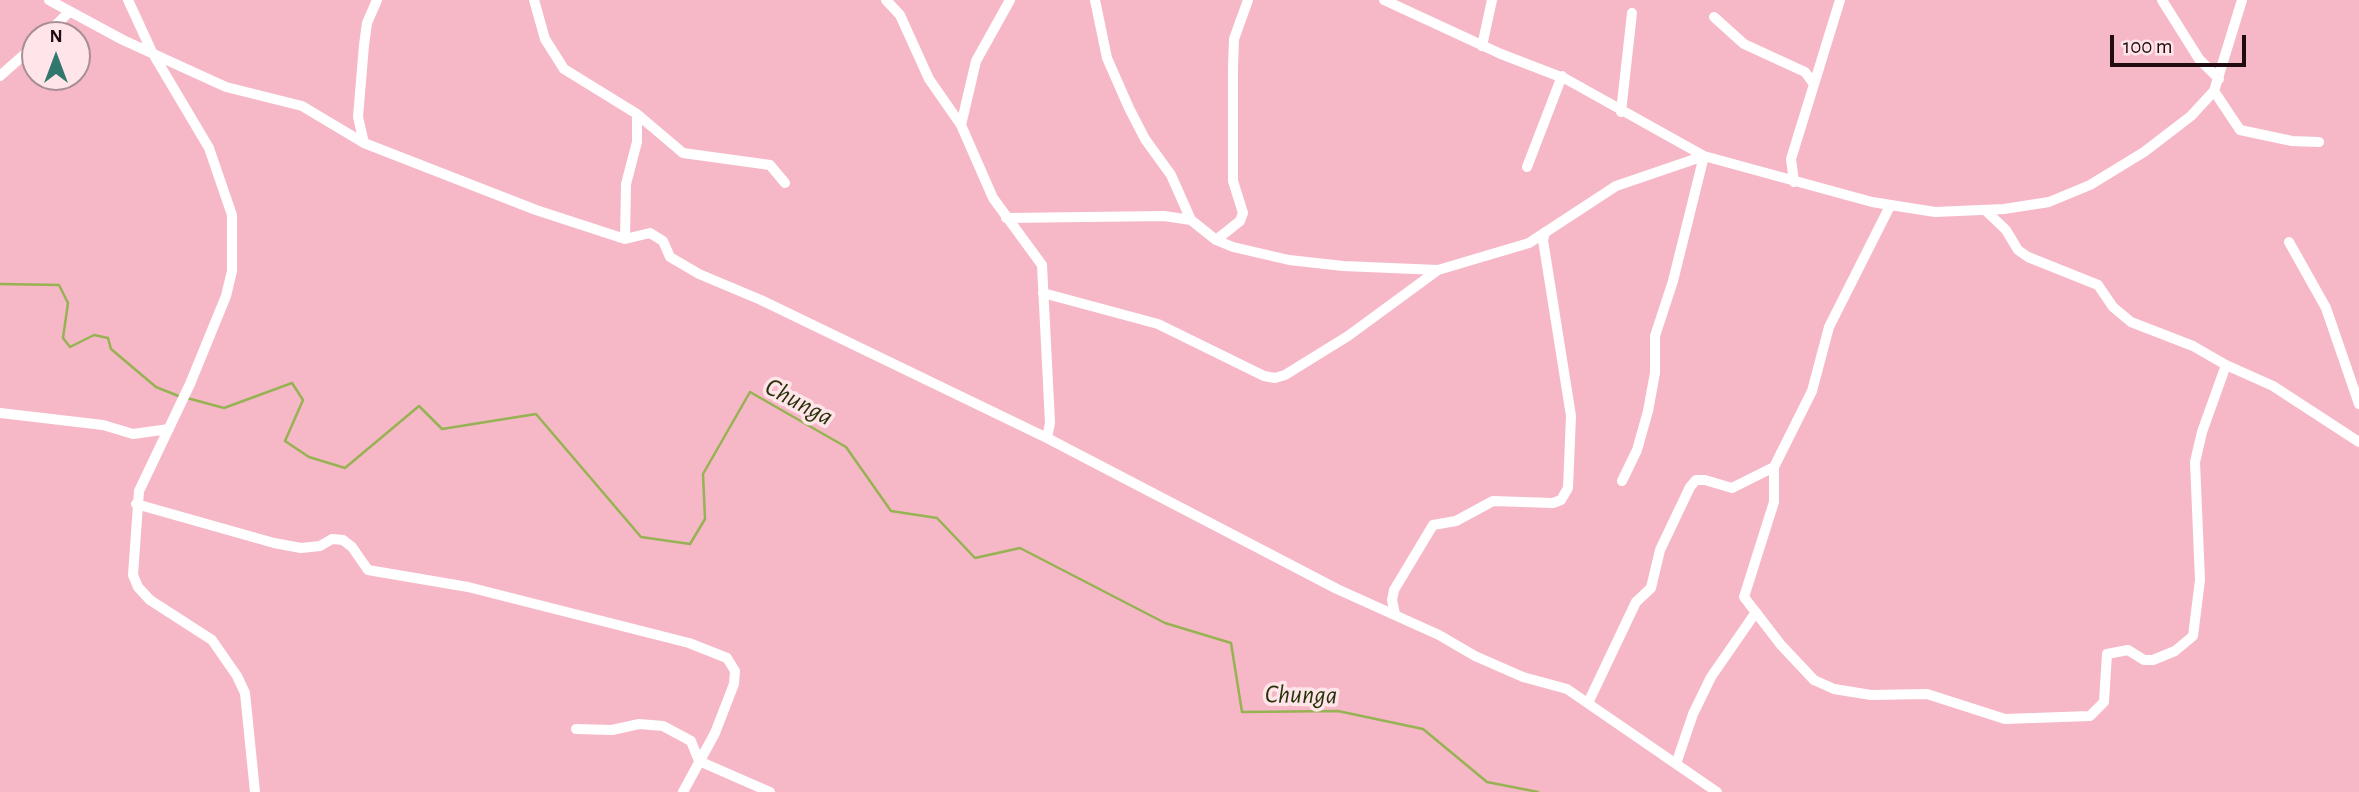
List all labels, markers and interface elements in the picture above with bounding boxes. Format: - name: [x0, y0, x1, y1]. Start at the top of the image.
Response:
- north arrow: [21, 21, 91, 91]
- scale bar: [2114, 21, 2250, 65]
- text: N: [49, 27, 63, 46]
- text: 100 m: [2123, 36, 2173, 57]
- water label: Chunga: [760, 371, 838, 433]
- water label: Chunga: [1265, 679, 1337, 711]

